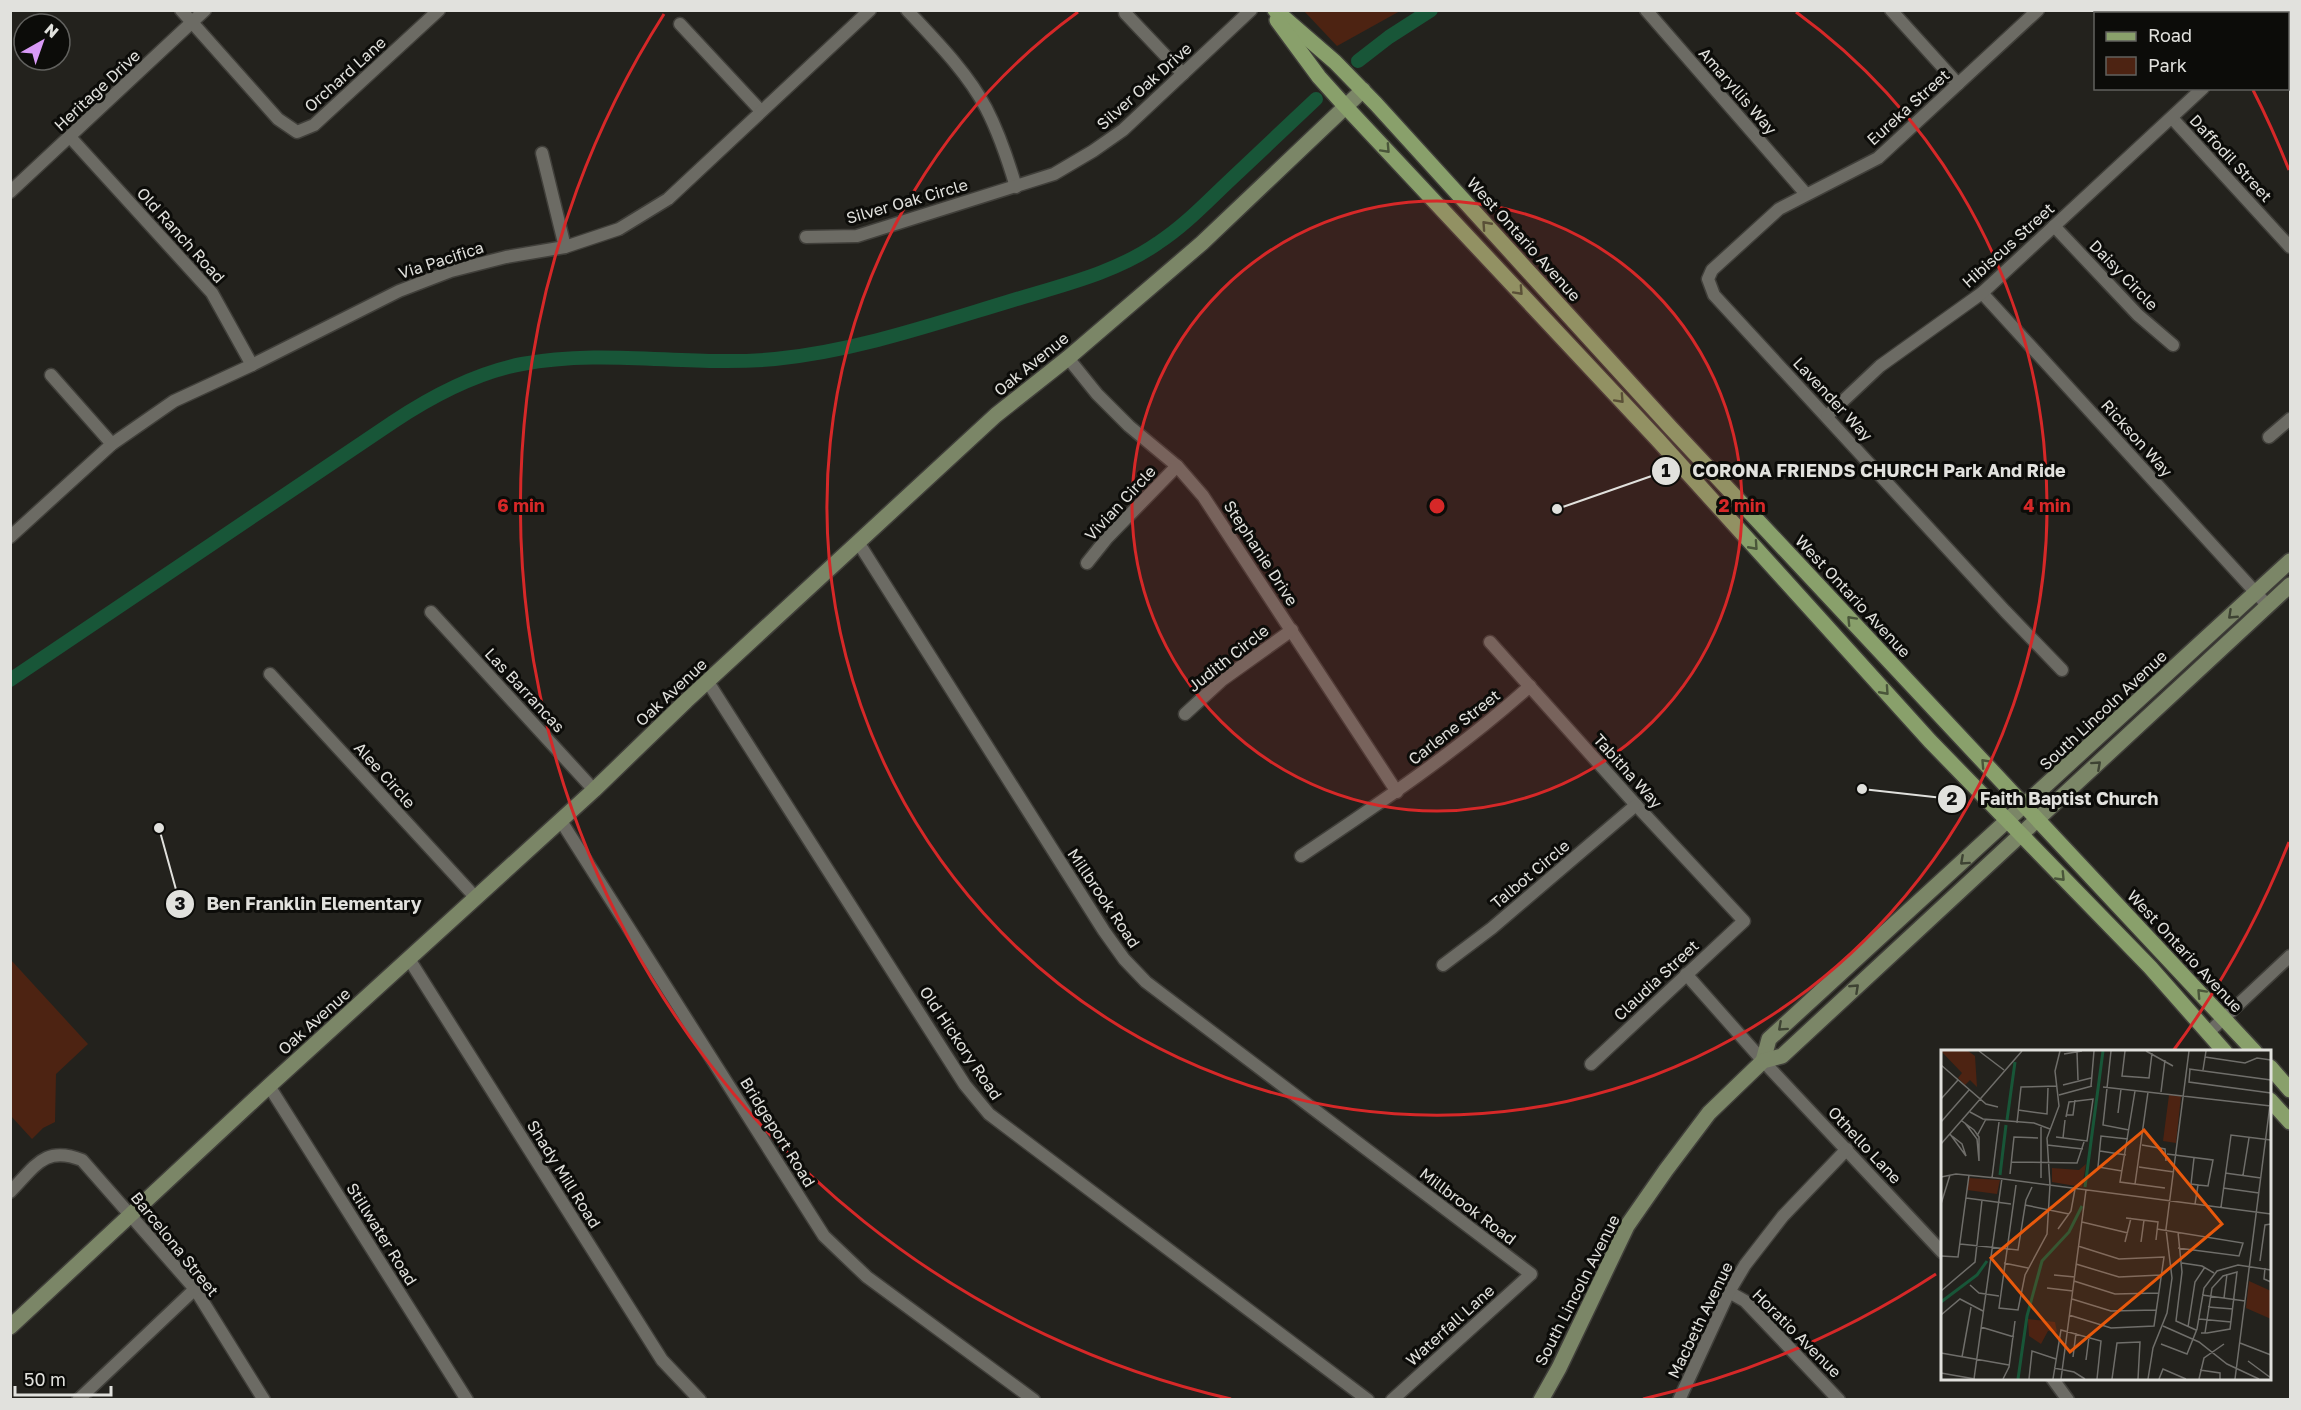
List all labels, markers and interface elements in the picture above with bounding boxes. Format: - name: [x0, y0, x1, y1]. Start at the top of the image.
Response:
- north arrow: [12, 12, 72, 72]
- legend: [2094, 12, 2289, 90]
- text: N: [41, 19, 63, 42]
- text: Road: [2148, 24, 2192, 46]
- street label: Orchard Lane: [300, 32, 390, 116]
- street label: Silver Oak Drive: [1092, 38, 1196, 134]
- street label: Amaryllis Way: [1695, 43, 1781, 139]
- street label: Heritage Drive: [50, 45, 144, 135]
- text: Park: [2148, 54, 2187, 76]
- street label: Eureka Street: [1863, 65, 1953, 149]
- street label: Daffodil Street: [2185, 110, 2277, 206]
- one-way arrow: [1378, 142, 1389, 153]
- street label: West Ontario Avenue: [1463, 173, 1585, 305]
- street label: Silver Oak Circle: [844, 174, 970, 228]
- street label: Old Ranch Road: [133, 183, 229, 287]
- street label: Hibiscus Street: [1958, 198, 2058, 292]
- one-way arrow: [1482, 221, 1493, 231]
- street label: Daisy Circle: [2085, 236, 2163, 314]
- street label: Via Pacifica: [396, 237, 486, 283]
- one-way arrow: [1512, 285, 1523, 295]
- street label: Oak Avenue: [990, 328, 1072, 400]
- street label: Lavender Way: [1789, 353, 1877, 445]
- one-way arrow: [1613, 392, 1624, 403]
- street label: Rickson Way: [2097, 395, 2177, 481]
- callout: CORONA FRIENDS CHURCH Park And Ride: [1651, 453, 2078, 489]
- text: 1: [1661, 459, 1671, 481]
- text: CORONA FRIENDS CHURCH Park And Ride: [1692, 459, 2066, 481]
- street label: Vivian Circle: [1080, 461, 1160, 545]
- text: 6 min: [497, 494, 545, 516]
- text: 2 min: [1718, 494, 1766, 516]
- text: 4 min: [2023, 494, 2071, 516]
- centre of rings: [1427, 496, 1447, 516]
- street label: Stephanie Drive: [1220, 497, 1302, 609]
- street label: West Ontario Avenue: [1791, 531, 1915, 661]
- one-way arrow: [1747, 539, 1758, 550]
- one-way arrow: [2228, 607, 2239, 618]
- one-way arrow: [1848, 617, 1859, 628]
- street label: Judith Circle: [1184, 620, 1272, 696]
- street label: Las Barrancas: [481, 644, 569, 736]
- street label: South Lincoln Avenue: [2035, 646, 2171, 774]
- street label: Oak Avenue: [631, 654, 711, 730]
- one-way arrow: [1878, 684, 1889, 695]
- street label: Carlene Street: [1404, 685, 1504, 769]
- street label: Tabitha Way: [1589, 730, 1667, 812]
- street label: Alee Circle: [350, 738, 420, 812]
- one-way arrow: [1981, 759, 1992, 769]
- one-way arrow: [2090, 761, 2100, 772]
- callout: Faith Baptist Church: [1937, 781, 2170, 817]
- text: 2: [1947, 787, 1958, 809]
- text: Faith Baptist Church: [1980, 787, 2158, 809]
- street label: Talbot Circle: [1487, 835, 1573, 913]
- street label: Millbrook Road: [1063, 844, 1145, 952]
- one-way arrow: [1960, 853, 1971, 864]
- one-way arrow: [2054, 870, 2065, 881]
- callout: Ben Franklin Elementary: [165, 886, 434, 922]
- street label: West Ontario Avenue: [2123, 886, 2247, 1016]
- text: 3: [175, 892, 186, 914]
- text: Ben Franklin Elementary: [206, 892, 422, 914]
- street label: Claudia Street: [1609, 935, 1703, 1025]
- street label: Old Hickory Road: [916, 982, 1006, 1104]
- street label: Oak Avenue: [274, 983, 354, 1059]
- one-way arrow: [1848, 984, 1859, 995]
- one-way arrow: [2197, 990, 2208, 1000]
- one-way arrow: [1779, 1020, 1789, 1031]
- inset map: [1941, 1050, 2271, 1380]
- street label: Bridgeport Road: [736, 1073, 820, 1191]
- street label: Othello Lane: [1824, 1102, 1906, 1188]
- street label: Shady Mill Road: [523, 1116, 605, 1232]
- street label: Millbrook Road: [1416, 1163, 1520, 1249]
- street label: Stillwater Road: [342, 1179, 422, 1289]
- street label: Barcelona Street: [127, 1188, 223, 1300]
- street label: South Lincoln Avenue: [1530, 1211, 1624, 1369]
- street label: Macbeth Avenue: [1663, 1258, 1737, 1382]
- street label: Waterfall Lane: [1402, 1280, 1498, 1370]
- street label: Horatio Avenue: [1748, 1284, 1846, 1382]
- scale bar: [15, 1359, 111, 1397]
- text: 50 m: [24, 1368, 66, 1390]

